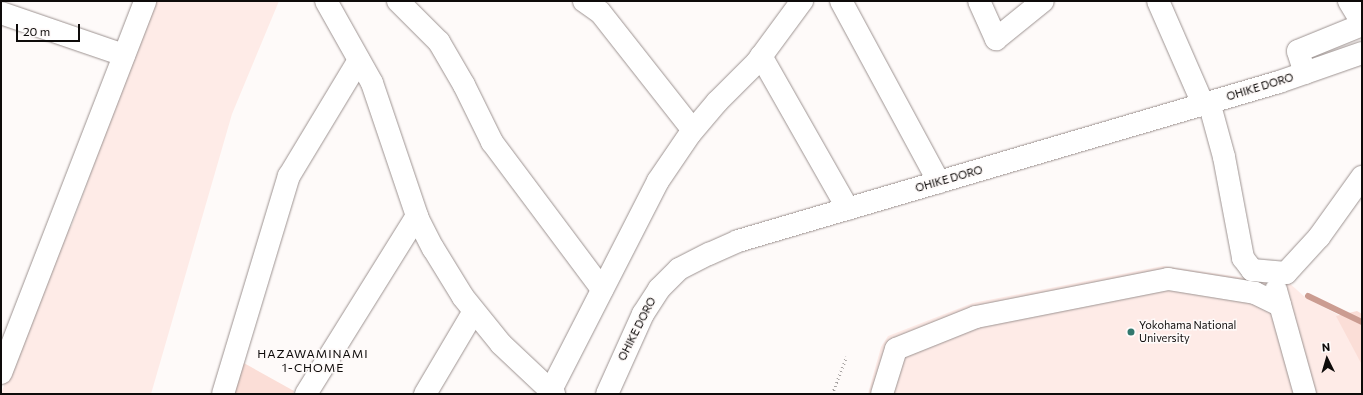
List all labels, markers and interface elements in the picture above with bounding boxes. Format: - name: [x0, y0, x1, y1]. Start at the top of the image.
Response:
- scale bar: [18, 16, 82, 42]
- text: 20 m: [23, 24, 50, 38]
- street label: OHIKE DORO: [1225, 71, 1295, 103]
- street label: OHIKE DORO: [914, 163, 984, 195]
- street label: OHIKE DORO: [615, 295, 659, 363]
- place label: Yokohama National University: [1139, 319, 1236, 345]
- marker: Yokohama National University: [1126, 327, 1136, 337]
- north arrow: [1307, 339, 1347, 379]
- text: N: [1321, 340, 1331, 353]
- district label: HAZAWAMINAMI 1-CHOME: [257, 347, 369, 375]

